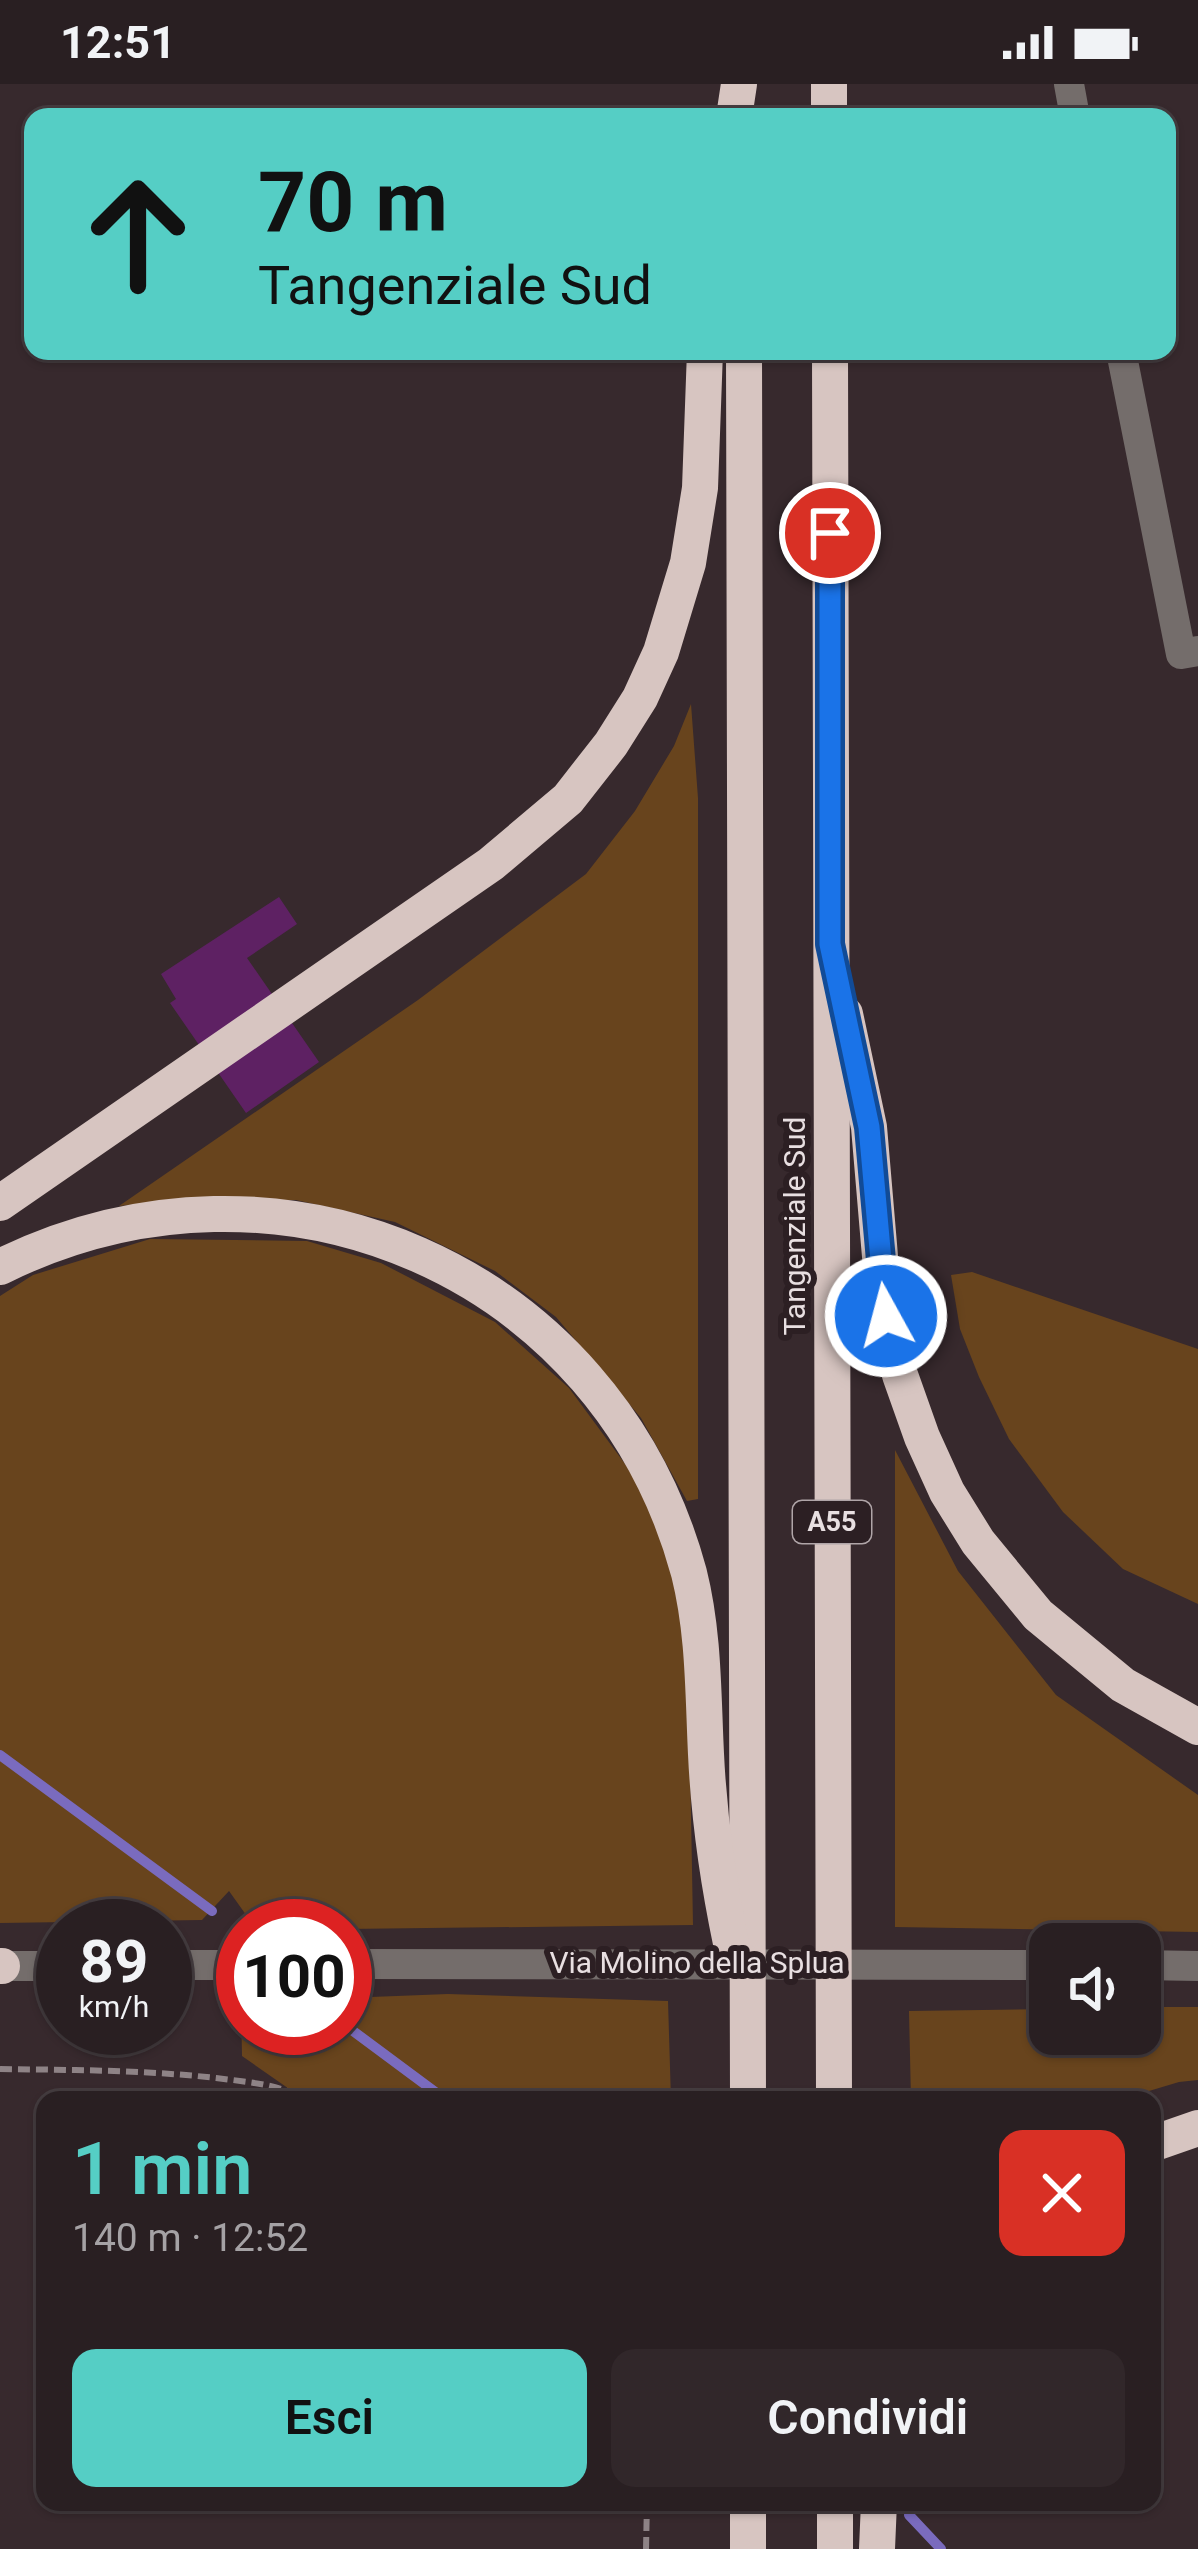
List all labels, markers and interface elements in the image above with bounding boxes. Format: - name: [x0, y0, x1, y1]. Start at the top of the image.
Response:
- text: 12:51: [60, 16, 176, 69]
- text: 70 m: [258, 153, 448, 252]
- icon: ahead: [60, 156, 216, 312]
- text: Tangenziale Sud: [258, 254, 652, 317]
- pin: [779, 482, 881, 584]
- icon: arrive: [797, 500, 863, 566]
- street label: Tangenziale Sud: [777, 1117, 812, 1335]
- position arrow: [823, 1253, 949, 1379]
- road number: A55: [793, 1501, 871, 1543]
- speed limit sign: 100: [216, 1899, 372, 2055]
- map controls: [1029, 1923, 1161, 2055]
- button: sound: [1029, 1923, 1161, 2055]
- text: 89: [80, 1926, 148, 1997]
- street label: Via Molino della Splua: [549, 1945, 845, 1980]
- text: km/h: [79, 1989, 149, 2024]
- text: 1 min: [72, 2127, 253, 2212]
- button: close: [999, 2130, 1125, 2256]
- text: 140 m · 12:52: [72, 2215, 308, 2261]
- button: Esci: [72, 2349, 587, 2487]
- button: Condividi: [611, 2349, 1125, 2487]

